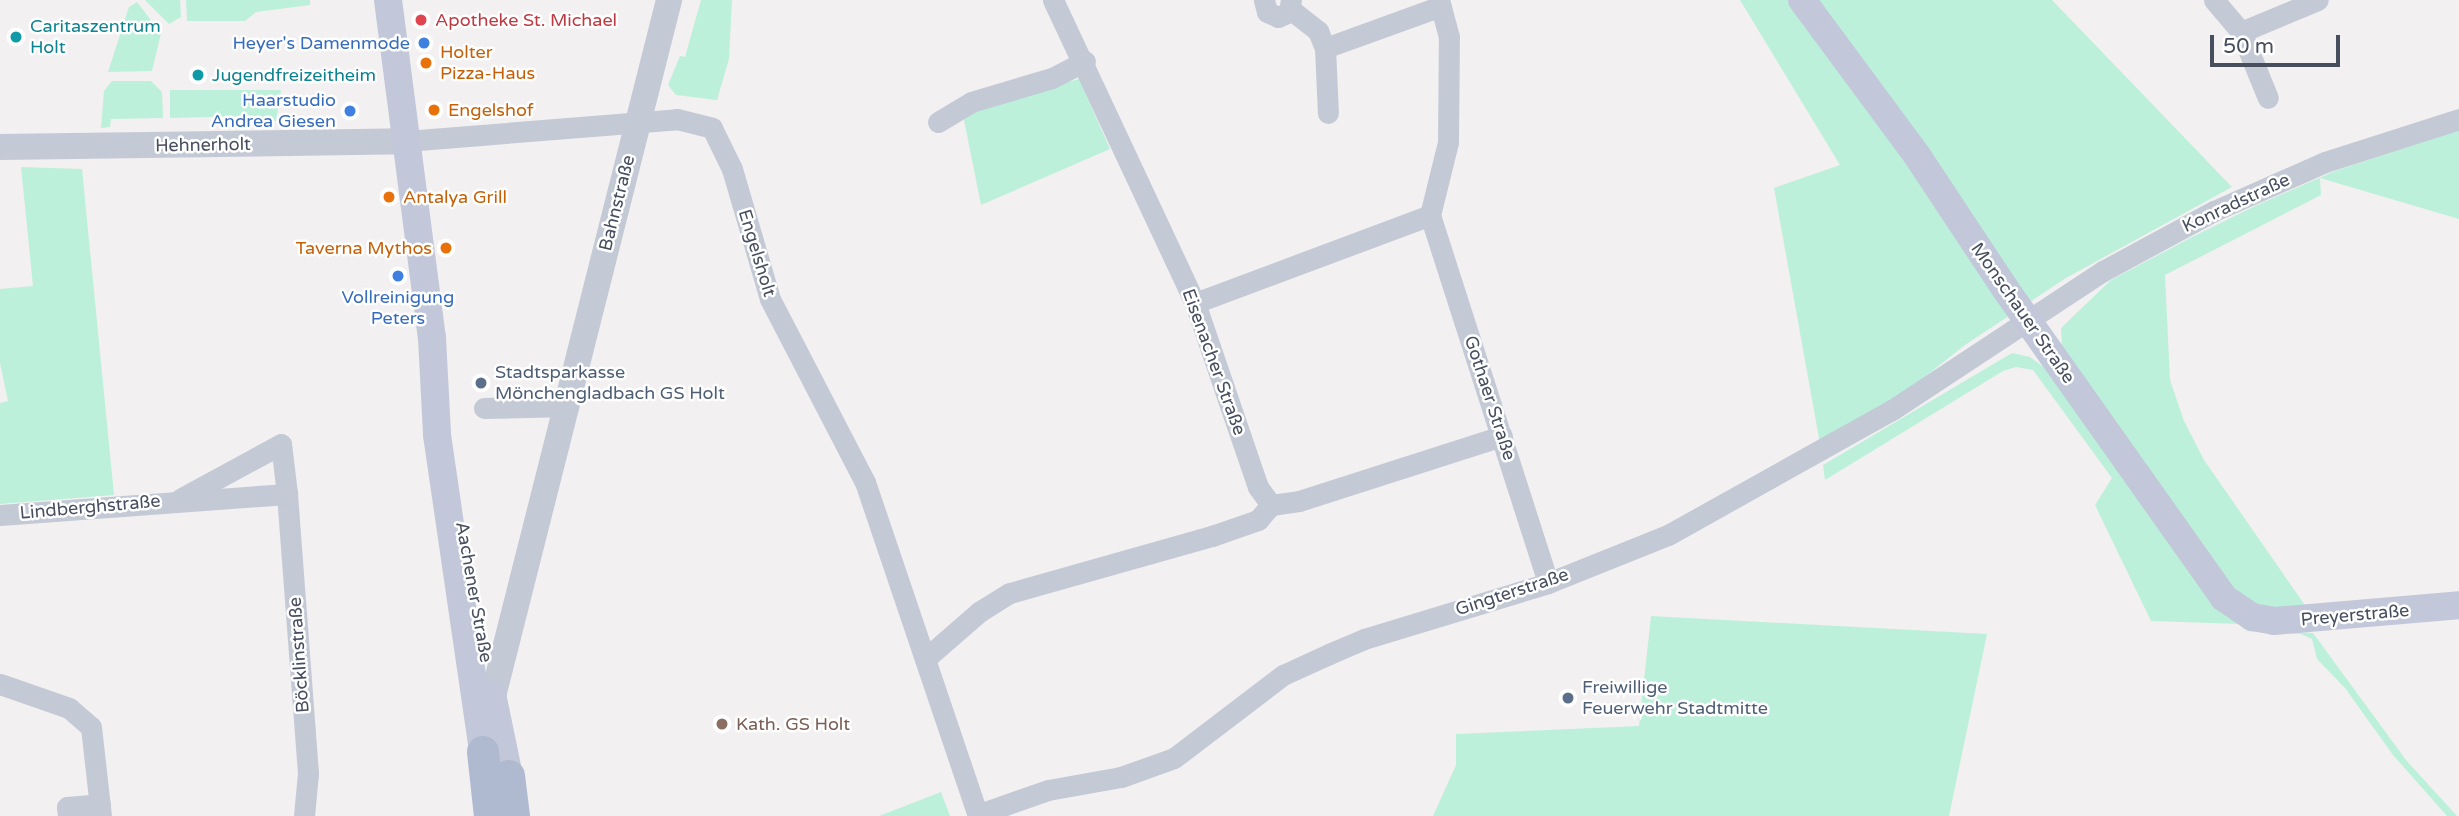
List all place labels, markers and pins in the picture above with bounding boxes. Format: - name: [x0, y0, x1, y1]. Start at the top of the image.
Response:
- place label: Apotheke St. Michael: [435, 9, 617, 31]
- marker: Apotheke St. Michael: [413, 12, 429, 28]
- place label: Caritaszentrum Holt: [30, 16, 161, 58]
- marker: Caritaszentrum Holt: [8, 29, 24, 45]
- place label: Heyer's Damenmode: [232, 32, 410, 54]
- marker: Heyer's Damenmode: [416, 35, 432, 51]
- place label: Holter Pizza-Haus: [440, 42, 535, 84]
- marker: Holter Pizza-Haus: [418, 55, 434, 71]
- place label: Jugendfreizeitheim: [212, 64, 376, 86]
- marker: Jugendfreizeitheim: [190, 67, 206, 83]
- place label: Haarstudio Andrea Giesen: [211, 90, 336, 132]
- place label: Engelshof: [448, 99, 534, 121]
- marker: Engelshof: [426, 102, 442, 118]
- marker: Haarstudio Andrea Giesen: [342, 103, 358, 119]
- place label: Antalya Grill: [403, 186, 507, 208]
- marker: Antalya Grill: [381, 189, 397, 205]
- place label: Taverna Mythos: [296, 237, 432, 259]
- marker: Taverna Mythos: [438, 240, 454, 256]
- marker: Vollreinigung Peters: [390, 268, 406, 284]
- place label: Vollreinigung Peters: [342, 287, 454, 330]
- place label: Stadtsparkasse Mönchengladbach GS Holt: [495, 362, 725, 404]
- marker: Stadtsparkasse Mönchengladbach GS Holt: [473, 375, 489, 391]
- place label: Freiwillige Feuerwehr Stadtmitte: [1582, 677, 1768, 720]
- marker: Freiwillige Feuerwehr Stadtmitte: [1560, 690, 1576, 706]
- place label: Kath. GS Holt: [736, 713, 850, 735]
- marker: Kath. GS Holt: [714, 716, 730, 732]

